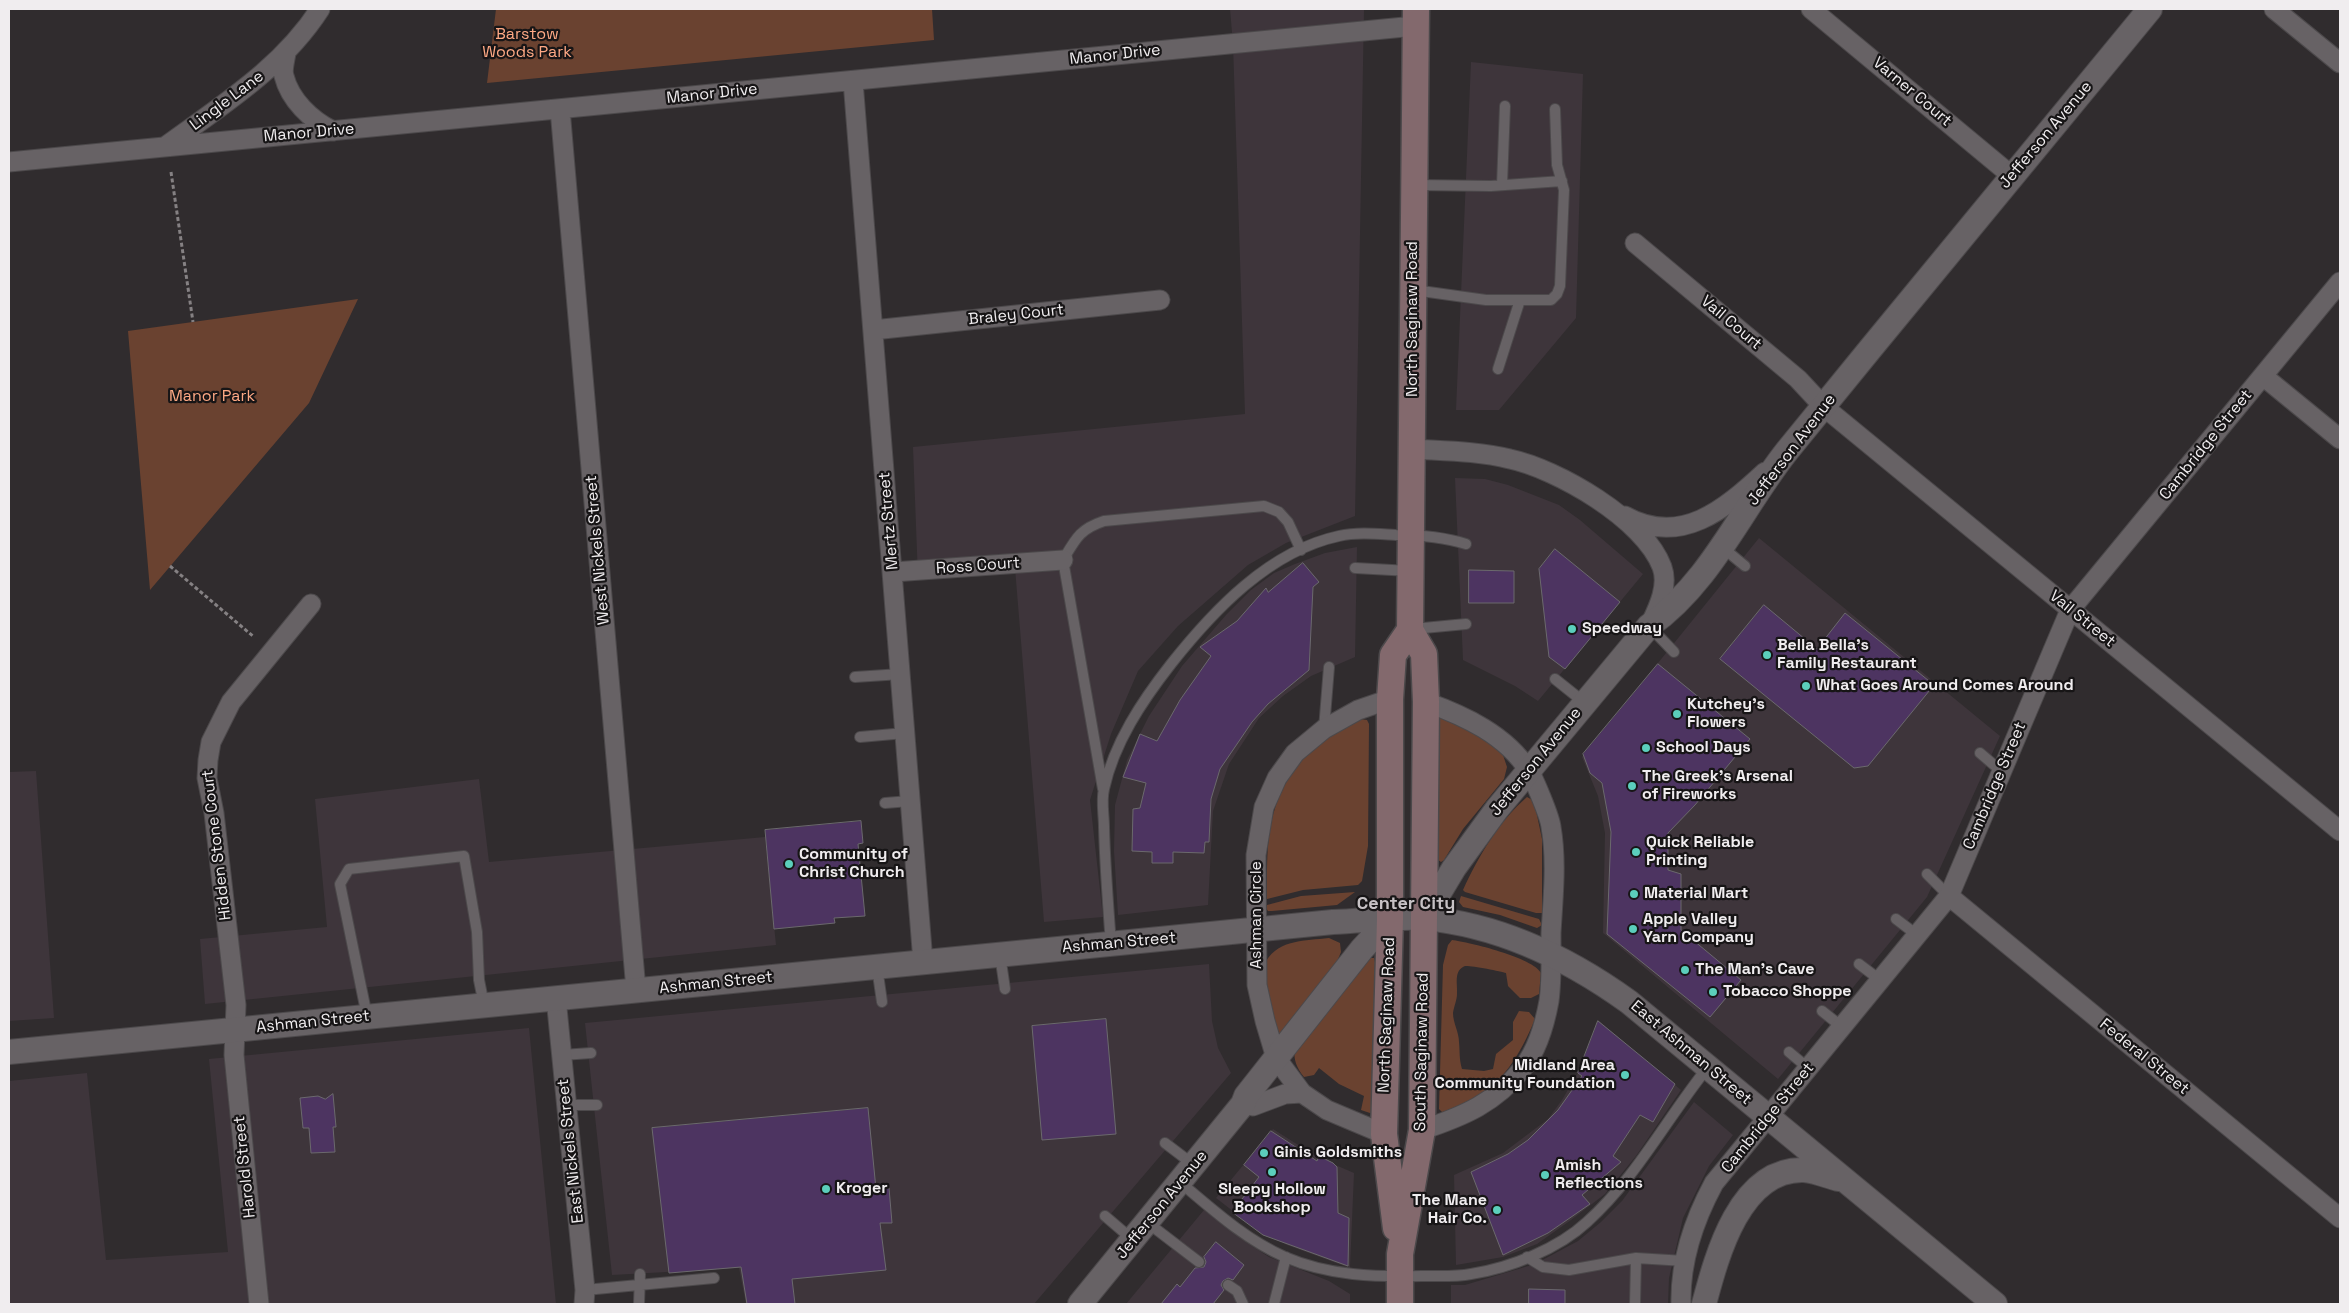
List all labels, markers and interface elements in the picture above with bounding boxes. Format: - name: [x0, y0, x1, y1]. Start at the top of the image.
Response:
- park label: Barstow Woods Park: [482, 25, 572, 63]
- street label: Manor Drive: [1069, 41, 1161, 69]
- street label: Varner Court: [1869, 53, 1955, 131]
- street label: Lingle Lane: [186, 67, 268, 135]
- street label: Jefferson Avenue: [1996, 77, 2096, 193]
- street label: Manor Drive: [666, 80, 758, 108]
- street label: Manor Drive: [263, 119, 355, 147]
- street label: North Saginaw Road: [1403, 241, 1423, 397]
- street label: Vail Court: [1697, 292, 1765, 354]
- street label: Braley Court: [967, 300, 1065, 330]
- street label: Cambridge Street: [2156, 386, 2256, 504]
- park label: Manor Park: [169, 387, 255, 407]
- street label: Jefferson Avenue: [1744, 391, 1840, 509]
- street label: Mertz Street: [875, 471, 903, 571]
- street label: West Nickels Street: [582, 474, 614, 626]
- street label: Ross Court: [935, 553, 1021, 579]
- street label: Vail Street: [2045, 587, 2119, 651]
- place label: Speedway: [1582, 619, 1662, 639]
- marker: Speedway: [1566, 623, 1578, 635]
- place label: Bella Bella's Family Restaurant: [1777, 636, 1917, 674]
- marker: Bella Bella's Family Restaurant: [1761, 649, 1773, 661]
- place label: What Goes Around Comes Around: [1816, 676, 2074, 696]
- marker: What Goes Around Comes Around: [1800, 680, 1812, 692]
- place label: Kutchey's Flowers: [1687, 695, 1765, 733]
- street label: Jefferson Avenue: [1486, 704, 1586, 820]
- marker: Kutchey's Flowers: [1671, 708, 1683, 720]
- street label: Cambridge Street: [1959, 719, 2031, 853]
- place label: School Days: [1656, 738, 1751, 758]
- marker: School Days: [1640, 742, 1652, 754]
- place label: The Greek's Arsenal of Fireworks: [1642, 767, 1793, 805]
- street label: Hidden Stone Court: [198, 768, 236, 922]
- marker: The Greek's Arsenal of Fireworks: [1626, 780, 1638, 792]
- place label: Quick Reliable Printing: [1646, 833, 1754, 871]
- place label: Community of Christ Church: [799, 845, 908, 883]
- marker: Quick Reliable Printing: [1630, 846, 1642, 858]
- marker: Community of Christ Church: [783, 858, 795, 870]
- street label: Ashman Circle: [1247, 861, 1267, 969]
- place label: Material Mart: [1644, 884, 1748, 904]
- marker: Material Mart: [1628, 888, 1640, 900]
- district label: Center City: [1357, 893, 1455, 915]
- place label: Apple Valley Yarn Company: [1643, 910, 1754, 948]
- marker: Apple Valley Yarn Company: [1627, 923, 1639, 935]
- street label: Ashman Street: [1061, 928, 1177, 958]
- street label: North Saginaw Road: [1375, 937, 1399, 1093]
- place label: The Man's Cave: [1695, 960, 1814, 980]
- marker: The Man's Cave: [1679, 964, 1691, 976]
- street label: Ashman Street: [658, 967, 774, 999]
- street label: South Saginaw Road: [1411, 972, 1433, 1132]
- place label: Tobacco Shoppe: [1723, 982, 1852, 1002]
- marker: Tobacco Shoppe: [1707, 986, 1719, 998]
- street label: East Ashman Street: [1627, 997, 1755, 1109]
- street label: Ashman Street: [255, 1006, 371, 1038]
- street label: Federal Street: [2095, 1015, 2193, 1099]
- place label: Midland Area Community Foundation: [1434, 1056, 1615, 1094]
- street label: Cambridge Street: [1718, 1059, 1818, 1177]
- marker: Midland Area Community Foundation: [1619, 1069, 1631, 1081]
- street label: East Nickels Street: [554, 1078, 588, 1224]
- street label: Harold Street: [230, 1115, 260, 1219]
- place label: Ginis Goldsmiths: [1274, 1143, 1402, 1163]
- street label: Jefferson Avenue: [1112, 1147, 1212, 1263]
- marker: Ginis Goldsmiths: [1258, 1147, 1270, 1159]
- place label: Amish Reflections: [1555, 1156, 1643, 1194]
- marker: Sleepy Hollow Bookshop: [1266, 1166, 1278, 1178]
- marker: Amish Reflections: [1539, 1169, 1551, 1181]
- place label: Kroger: [836, 1179, 888, 1199]
- place label: Sleepy Hollow Bookshop: [1218, 1180, 1326, 1218]
- marker: Kroger: [820, 1183, 832, 1195]
- place label: The Mane Hair Co.: [1412, 1191, 1487, 1229]
- marker: The Mane Hair Co.: [1491, 1204, 1503, 1216]

